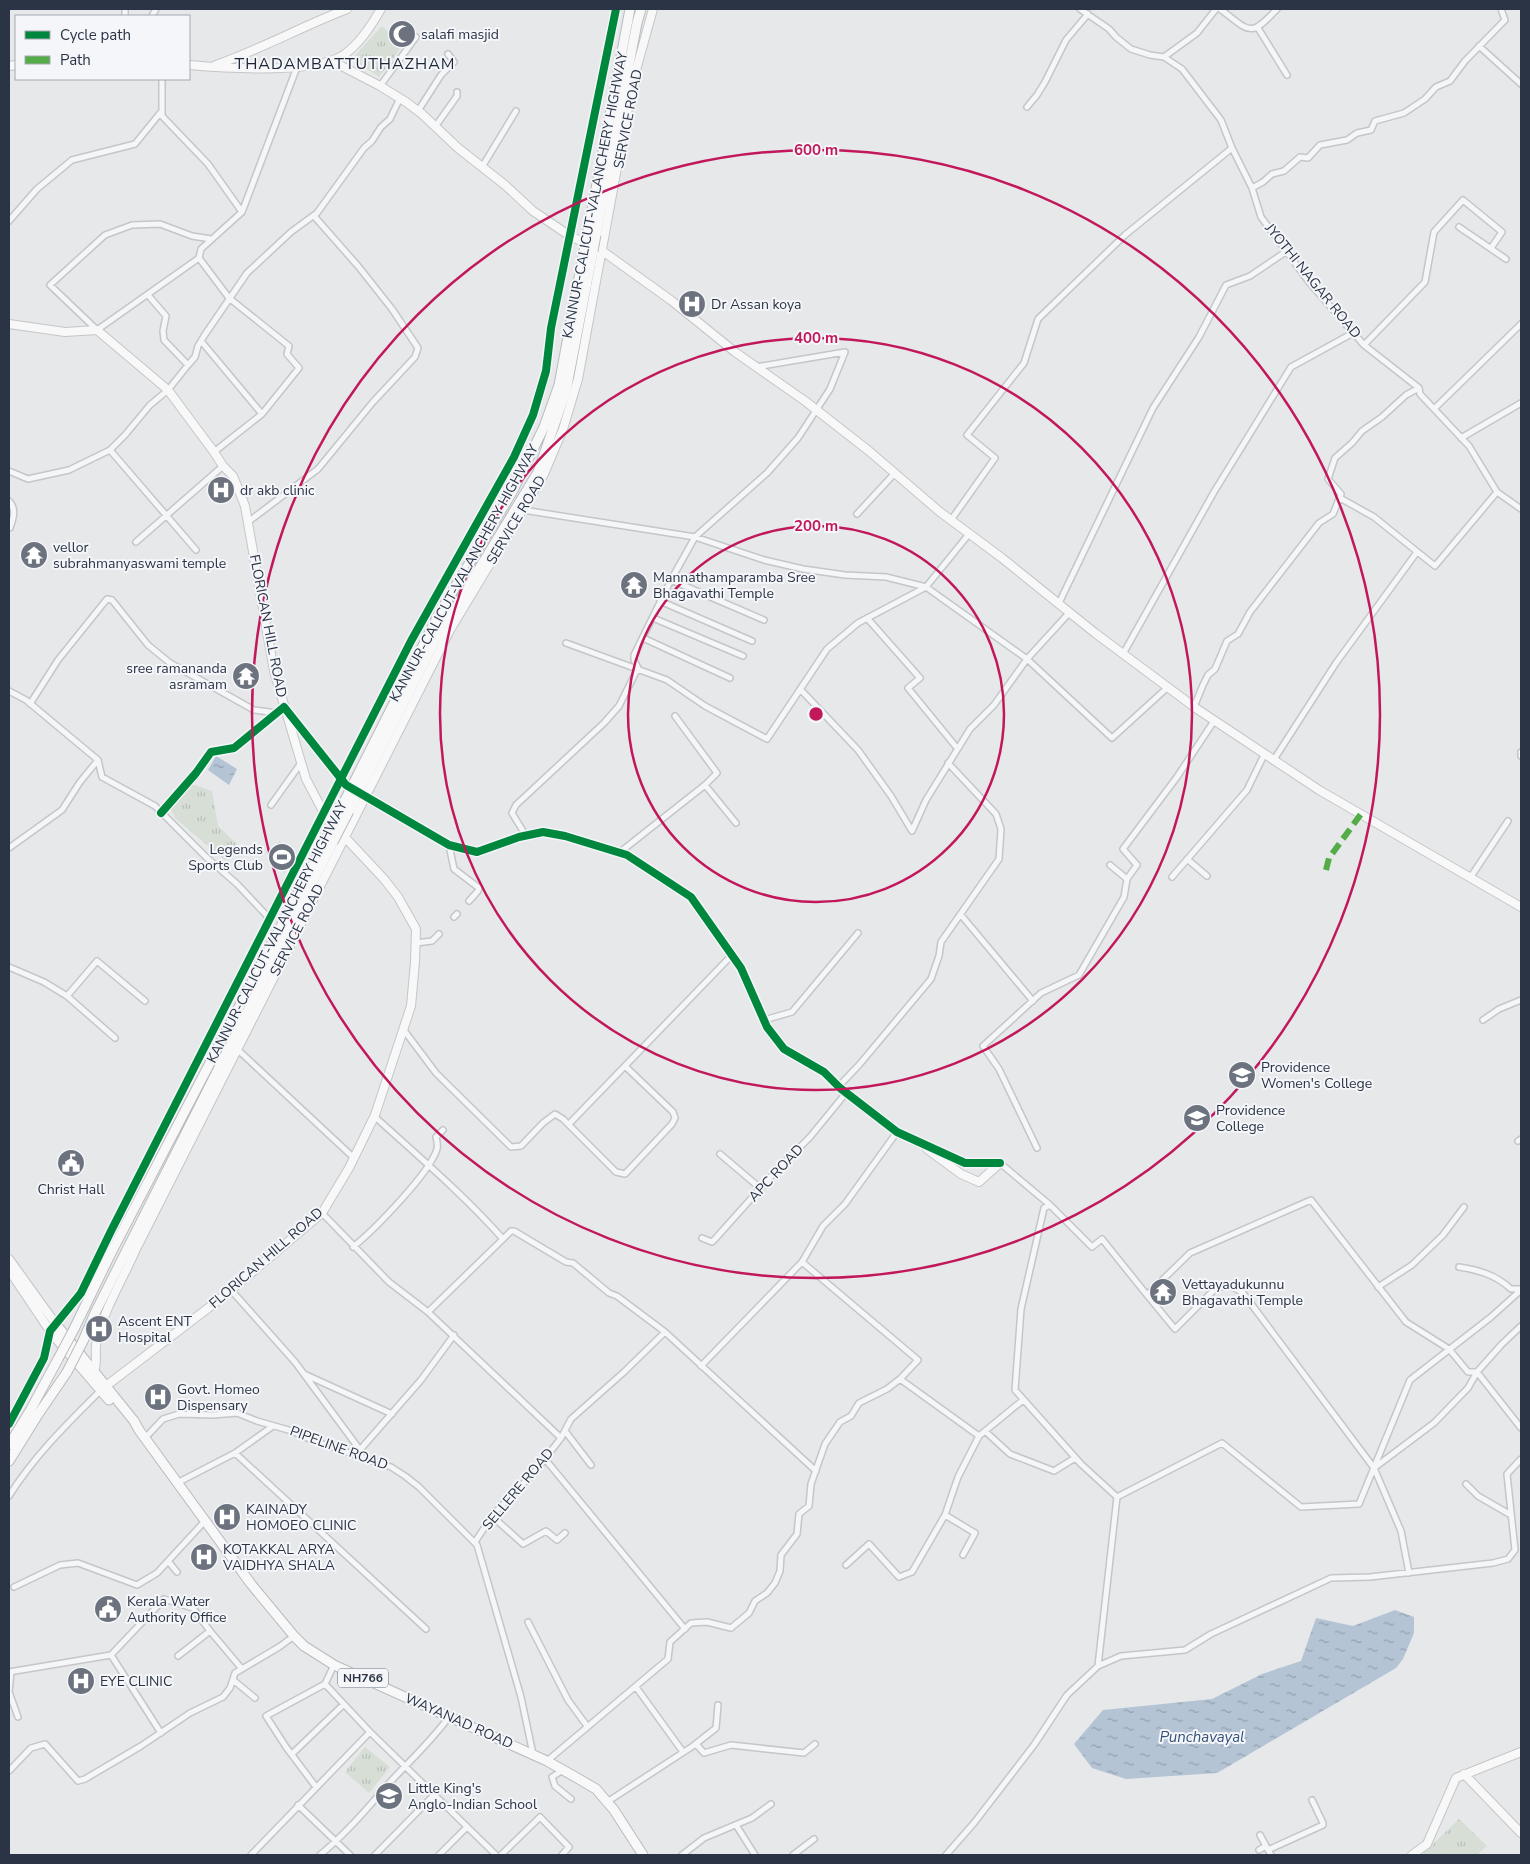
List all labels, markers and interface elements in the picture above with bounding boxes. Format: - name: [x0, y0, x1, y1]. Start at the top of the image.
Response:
- legend: [15, 15, 190, 80]
- mosque icon: salafi masjid: [387, 19, 417, 49]
- text: Cycle path: [60, 25, 131, 45]
- place label: salafi masjid: [421, 25, 499, 44]
- street label: KANNUR-CALICUT-VALANCHERY HIGHWAY: [558, 49, 632, 340]
- text: Path: [60, 50, 91, 70]
- district label: THADAMBATTUTHAZHAM: [235, 53, 455, 75]
- street label: SERVICE ROAD: [609, 68, 647, 170]
- text: 600 m: [794, 140, 838, 160]
- street label: JYOTHI NAGAR ROAD: [1260, 219, 1365, 342]
- hospital icon: Dr Assan koya: [677, 289, 707, 319]
- place label: Dr Assan koya: [711, 295, 802, 314]
- text: 400 m: [794, 328, 838, 348]
- street label: KANNUR-CALICUT-VALANCHERY HIGHWAY: [385, 440, 543, 705]
- street label: SERVICE ROAD: [482, 472, 550, 568]
- hospital icon: dr akb clinic: [206, 475, 236, 505]
- place label: dr akb clinic: [240, 481, 315, 500]
- text: 200 m: [794, 516, 838, 536]
- place label: vellor subrahmanyaswami temple: [53, 538, 226, 573]
- temple icon: vellor subrahmanyaswami temple: [19, 540, 49, 570]
- street label: FLORICAN HILL ROAD: [245, 553, 291, 699]
- place label: Mannathamparamba Sree Bhagavathi Temple: [653, 568, 816, 603]
- temple icon: Mannathamparamba Sree Bhagavathi Temple: [619, 570, 649, 600]
- place label: sree ramananda asramam: [126, 659, 227, 694]
- temple icon: sree ramananda asramam: [231, 661, 261, 691]
- centre of rings: [807, 705, 825, 723]
- street label: KANNUR-CALICUT-VALANCHERY HIGHWAY: [202, 797, 352, 1066]
- place label: Legends Sports Club: [188, 840, 263, 875]
- sports icon: Legends Sports Club: [267, 842, 297, 872]
- street label: SERVICE ROAD: [266, 881, 328, 979]
- place label: Providence Women's College: [1261, 1058, 1372, 1093]
- school or university icon: Providence Women's College: [1227, 1060, 1257, 1090]
- place label: Providence College: [1216, 1101, 1285, 1136]
- school or university icon: Providence College: [1182, 1103, 1212, 1133]
- street label: APC ROAD: [744, 1140, 808, 1206]
- public building icon: Christ Hall: [56, 1148, 86, 1178]
- place label: Christ Hall: [37, 1180, 105, 1199]
- street label: FLORICAN HILL ROAD: [205, 1203, 327, 1313]
- place label: Vettayadukunnu Bhagavathi Temple: [1181, 1275, 1303, 1310]
- temple icon: Vettayadukunnu Bhagavathi Temple: [1148, 1277, 1178, 1307]
- place label: Ascent ENT Hospital: [118, 1312, 193, 1347]
- hospital icon: Ascent ENT Hospital: [84, 1314, 114, 1344]
- place label: Govt. Homeo Dispensary: [177, 1380, 260, 1415]
- hospital icon: Govt. Homeo Dispensary: [143, 1382, 173, 1412]
- street label: PIPELINE ROAD: [287, 1421, 391, 1475]
- street label: SELLERE ROAD: [478, 1444, 558, 1534]
- place label: KAINADY HOMOEO CLINIC: [246, 1500, 357, 1535]
- hospital icon: KAINADY HOMOEO CLINIC: [212, 1502, 242, 1532]
- place label: KOTAKKAL ARYA VAIDHYA SHALA: [222, 1540, 335, 1575]
- hospital icon: KOTAKKAL ARYA VAIDHYA SHALA: [189, 1542, 219, 1572]
- place label: Kerala Water Authority Office: [127, 1592, 227, 1627]
- public building icon: Kerala Water Authority Office: [93, 1594, 123, 1624]
- hospital icon: EYE CLINIC: [66, 1666, 96, 1696]
- road number: NH766: [338, 1669, 388, 1688]
- place label: EYE CLINIC: [100, 1672, 172, 1691]
- street label: WAYANAD ROAD: [402, 1689, 516, 1753]
- water label: Punchavayal: [1159, 1727, 1245, 1747]
- place label: Little King's Anglo-Indian School: [408, 1779, 538, 1814]
- school or university icon: Little King's Anglo-Indian School: [374, 1781, 404, 1811]

